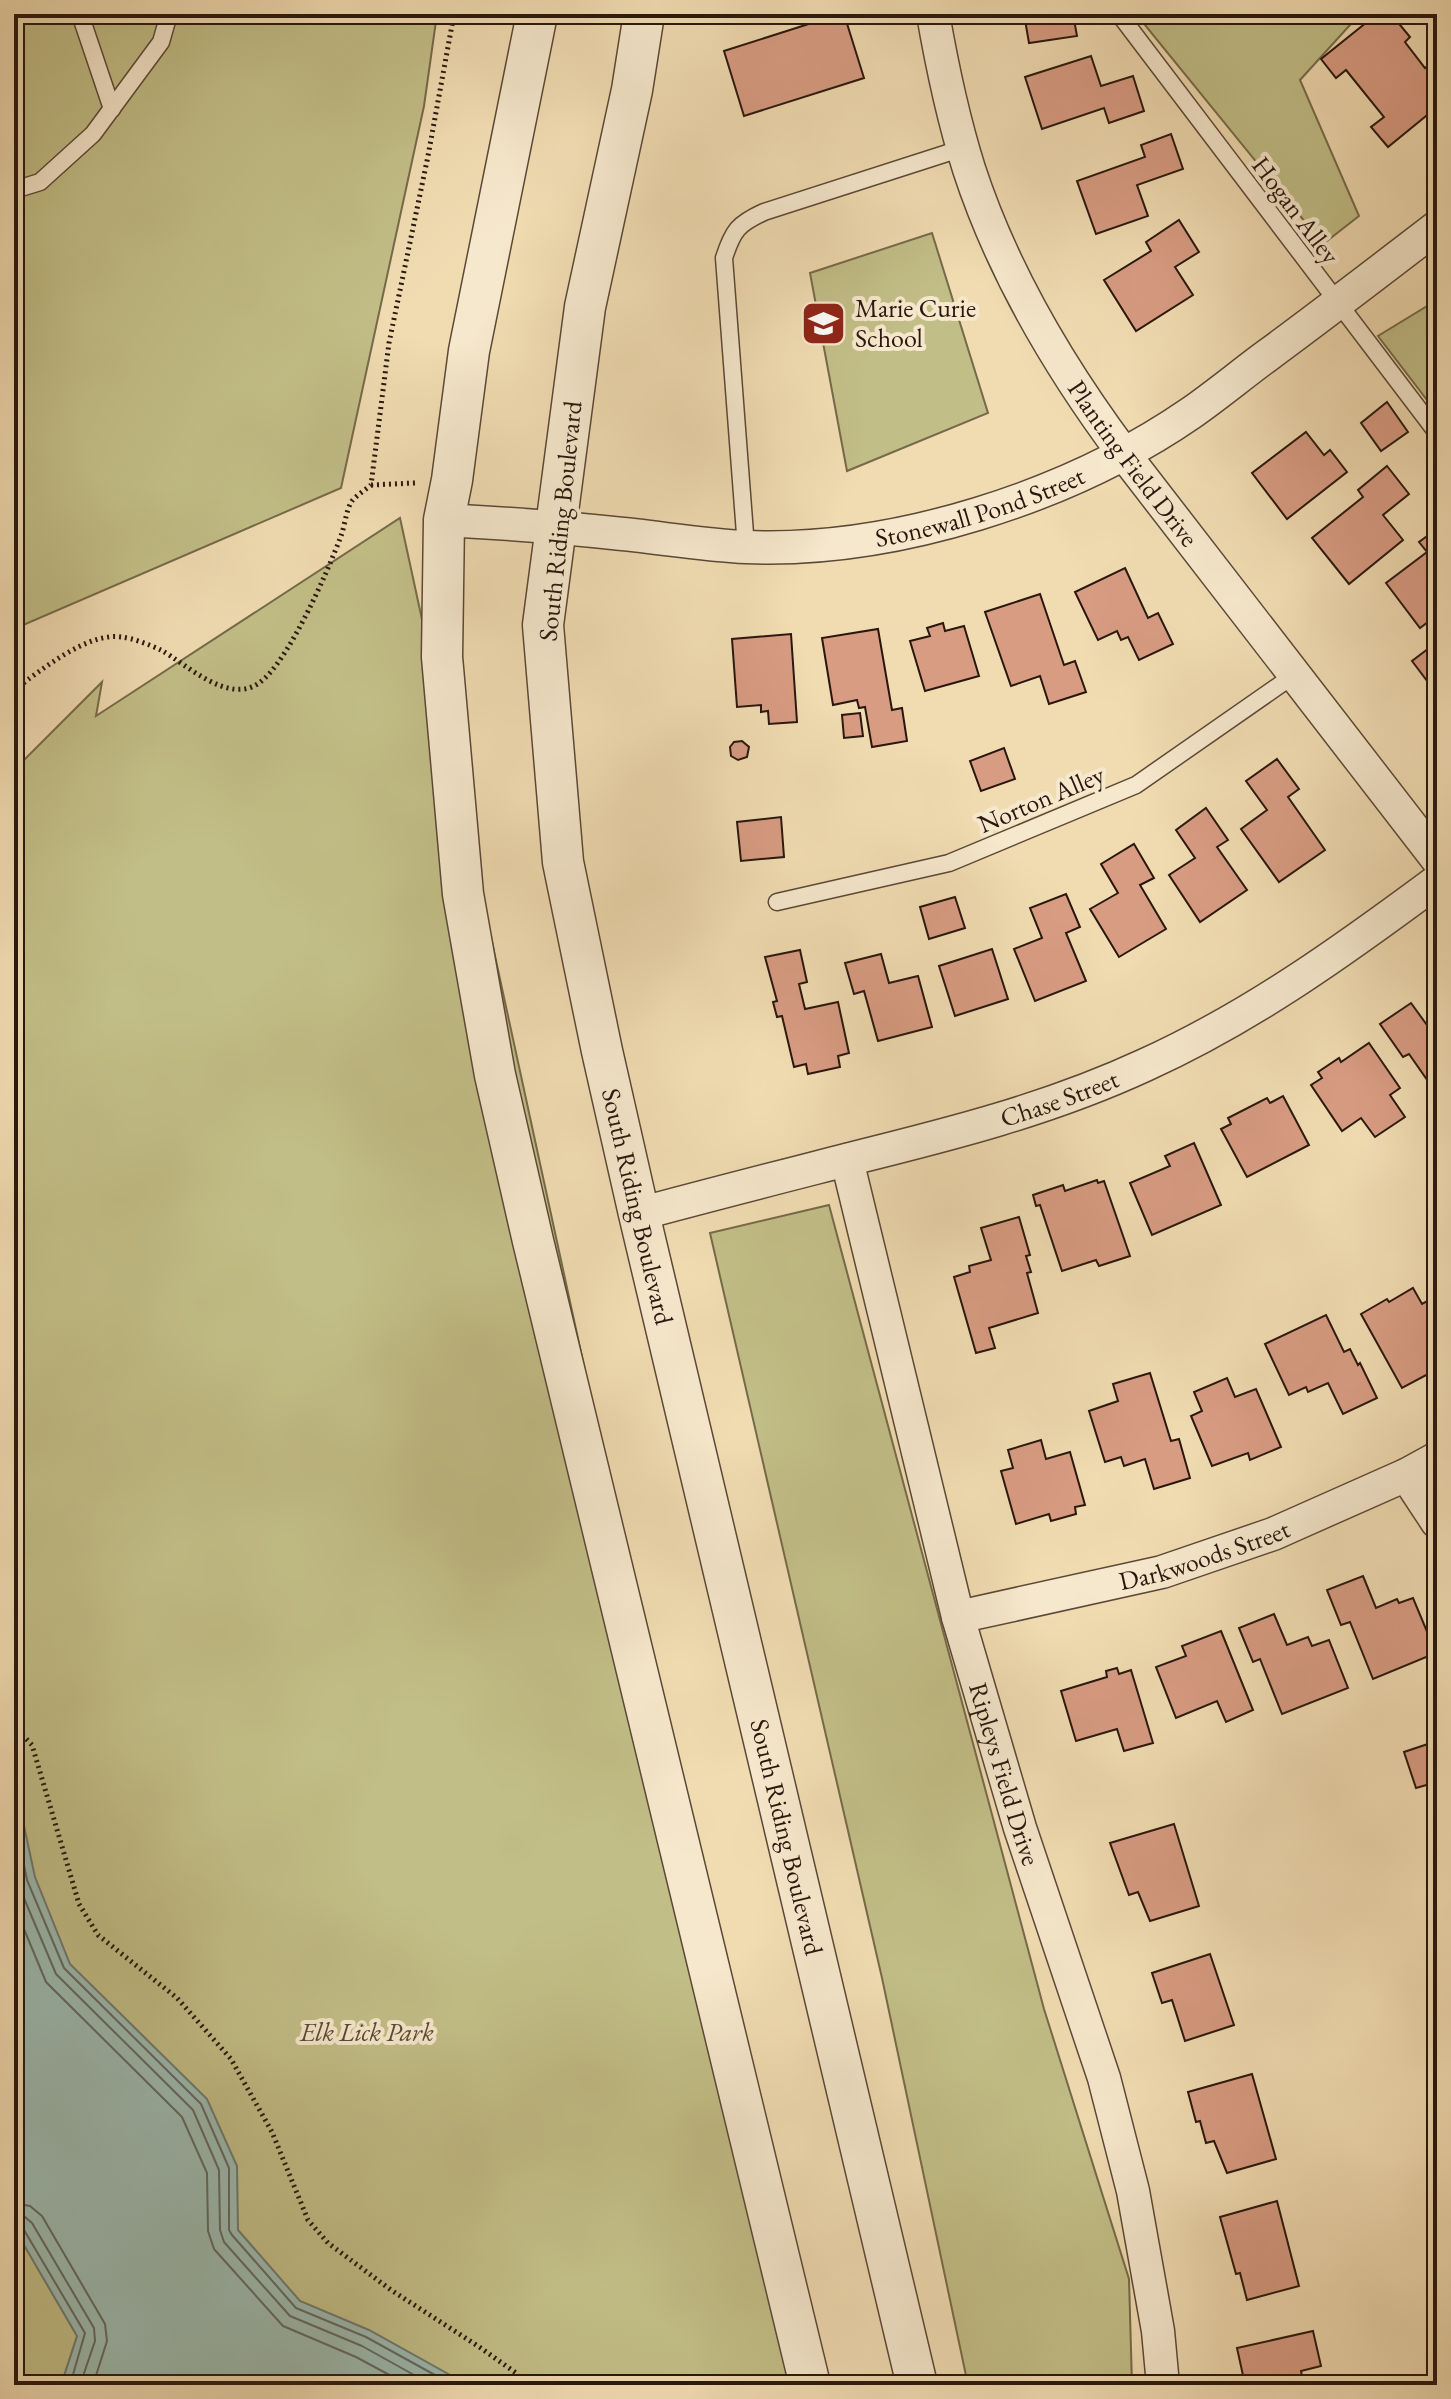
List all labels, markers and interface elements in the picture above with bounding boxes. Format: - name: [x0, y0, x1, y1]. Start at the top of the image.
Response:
- street label: Hogan Alley: [1244, 149, 1348, 271]
- place label: Marie Curie School: [855, 291, 976, 355]
- school or university icon: Marie Curie School: [800, 299, 848, 347]
- street label: Planting Field Drive: [1060, 374, 1206, 554]
- street label: South Riding Boulevard: [530, 398, 590, 643]
- street label: Stonewall Pond Street: [872, 458, 1090, 555]
- street label: Norton Alley: [973, 757, 1110, 841]
- street label: Chase Street: [996, 1062, 1124, 1135]
- street label: South Riding Boulevard: [594, 1085, 682, 1329]
- street label: Darkwoods Street: [1116, 1512, 1295, 1598]
- street label: Ripleys Field Drive: [961, 1678, 1048, 1870]
- street label: South Riding Boulevard: [742, 1716, 832, 1959]
- park label: Elk Lick Park: [299, 2015, 434, 2049]

